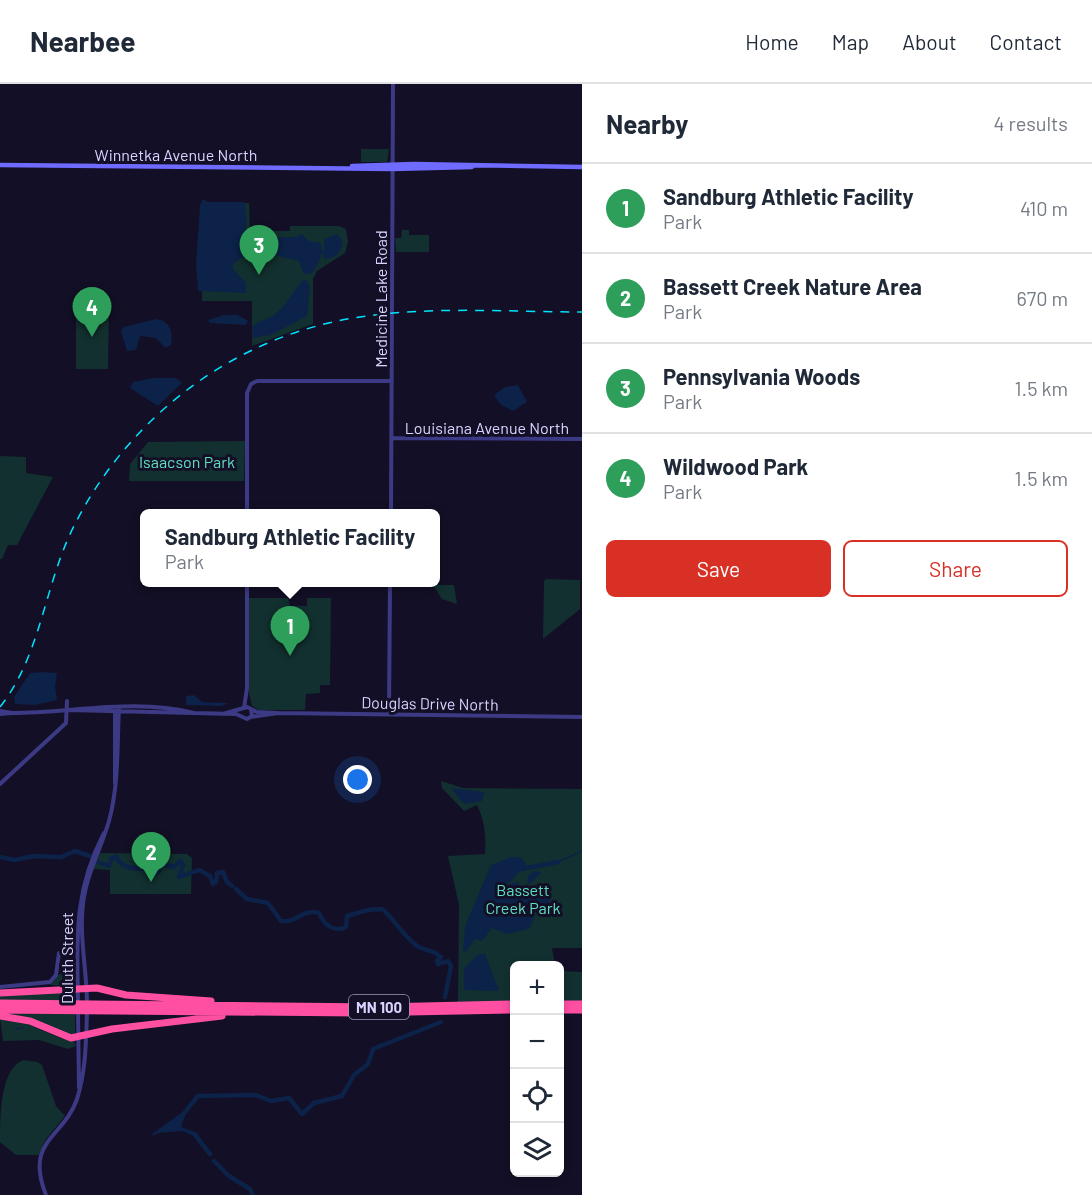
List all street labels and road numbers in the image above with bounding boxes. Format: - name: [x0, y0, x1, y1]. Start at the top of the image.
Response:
- street label: Winnetka Avenue North: [95, 145, 257, 164]
- street label: Medicine Lake Road: [371, 230, 390, 368]
- street label: Louisiana Avenue North: [405, 418, 569, 437]
- street label: Douglas Drive North: [361, 692, 499, 714]
- street label: Duluth Street: [57, 912, 76, 1004]
- road number: MN 100: [349, 995, 409, 1019]

